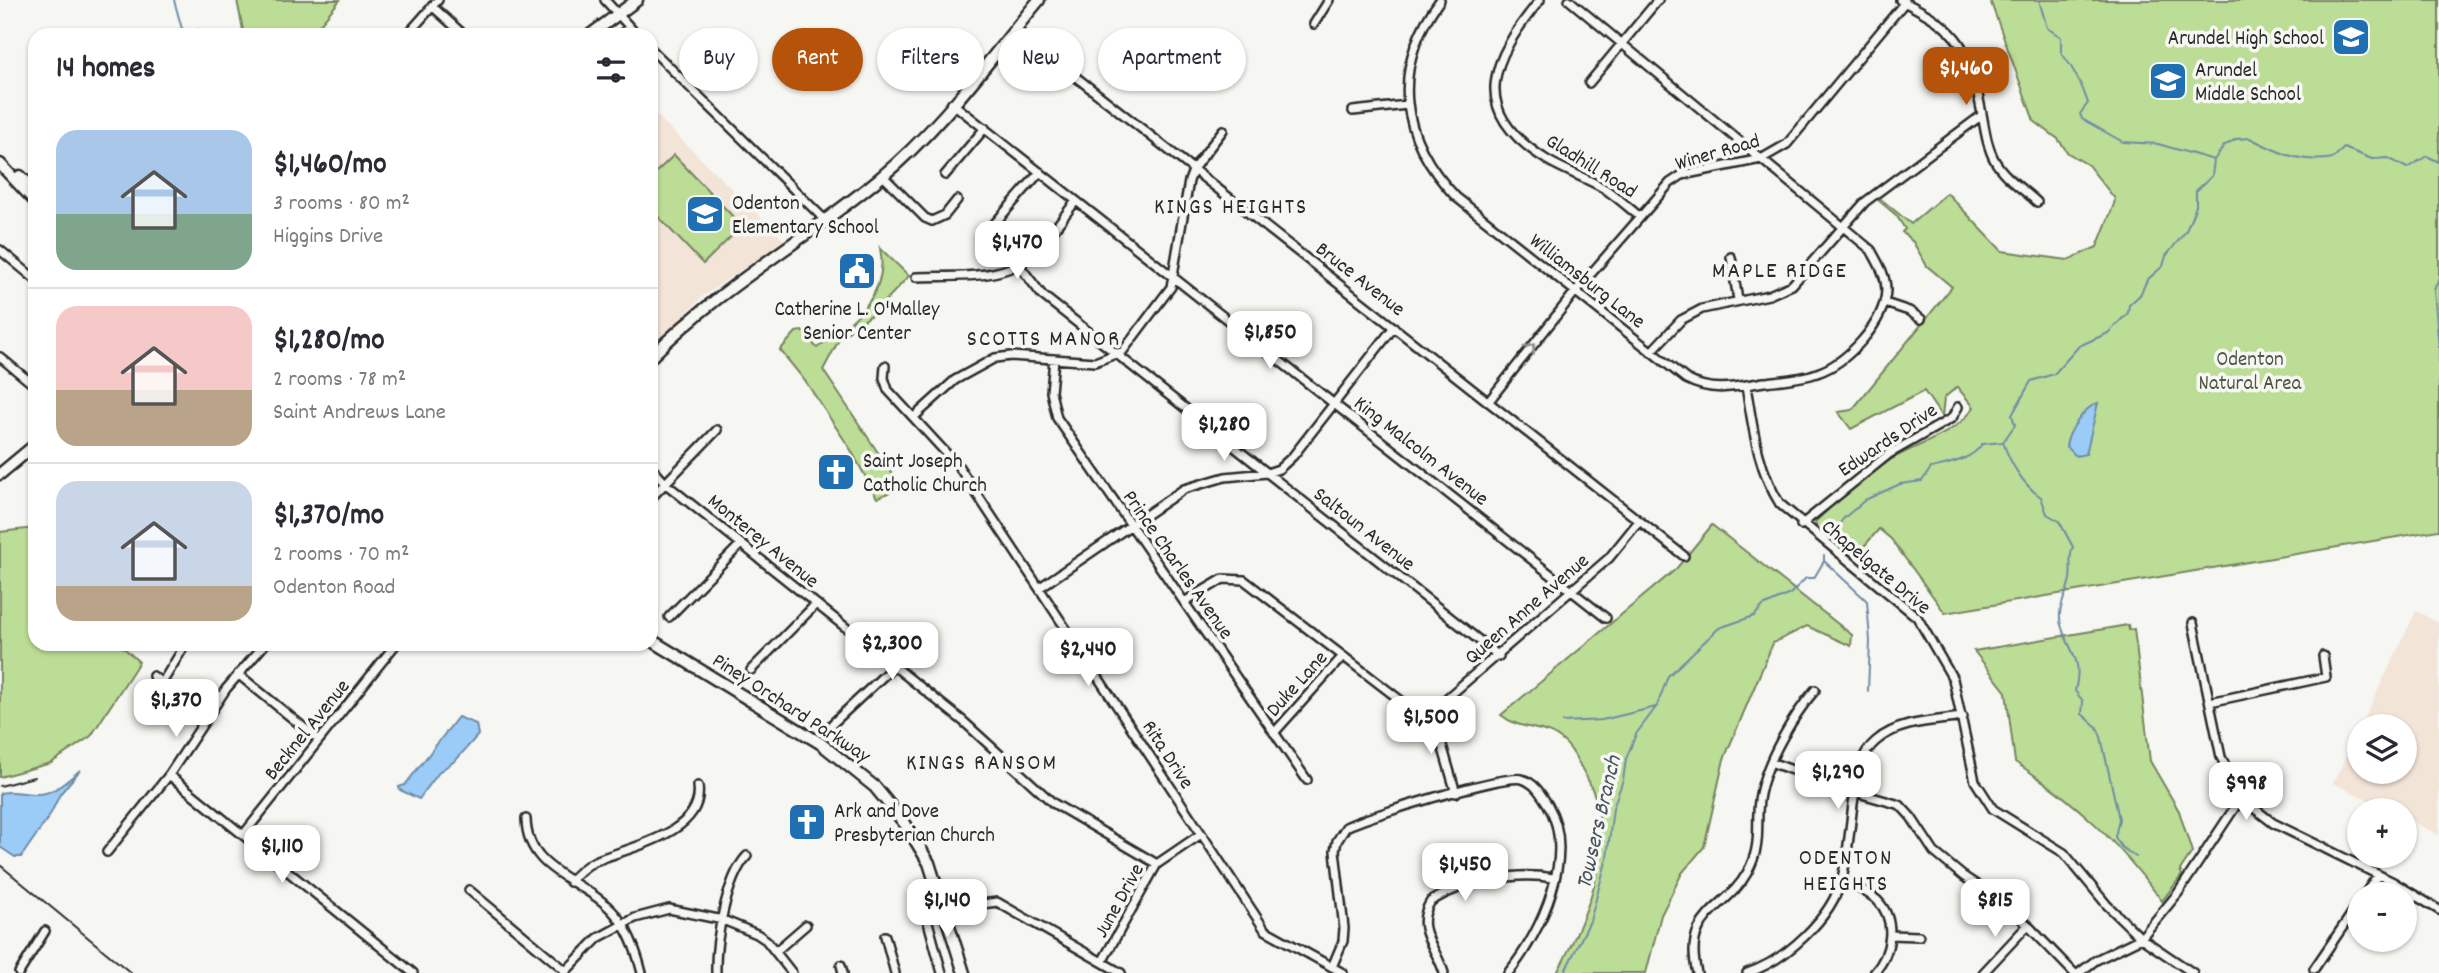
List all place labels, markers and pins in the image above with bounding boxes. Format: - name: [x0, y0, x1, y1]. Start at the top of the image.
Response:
- school or university icon: Arundel High School: [2330, 16, 2372, 58]
- place label: Arundel High School: [2168, 25, 2324, 55]
- pin: $1,460: [1909, 48, 2023, 107]
- place label: Arundel Middle School: [2195, 57, 2301, 111]
- school or university icon: Arundel Middle School: [2147, 60, 2189, 102]
- place label: Odenton Elementary School: [732, 190, 879, 244]
- school or university icon: Odenton Elementary School: [684, 193, 726, 235]
- pin: $1,470: [960, 222, 1074, 281]
- public building icon: Catherine L. O'Malley Senior Center: [836, 250, 878, 292]
- place label: Catherine L. O'Malley Senior Center: [774, 296, 940, 350]
- pin: $1,850: [1213, 312, 1327, 371]
- pin: $1,280: [1167, 404, 1281, 463]
- place label: Saint Joseph Catholic Church: [863, 448, 987, 502]
- church icon: Saint Joseph Catholic Church: [815, 451, 857, 493]
- pin: $2,300: [835, 622, 949, 682]
- pin: $2,440: [1031, 628, 1145, 688]
- pin: $1,370: [119, 680, 233, 739]
- pin: $1,500: [1374, 696, 1488, 756]
- pin: $1,290: [1781, 752, 1895, 811]
- pin: $998: [2205, 762, 2287, 822]
- place label: Ark and Dove Presbyterian Church: [834, 798, 995, 852]
- church icon: Ark and Dove Presbyterian Church: [786, 801, 828, 843]
- pin: $1,110: [225, 826, 339, 885]
- pin: $1,450: [1408, 844, 1522, 903]
- pin: $1,140: [890, 880, 1004, 939]
- pin: $815: [1954, 880, 2036, 939]

